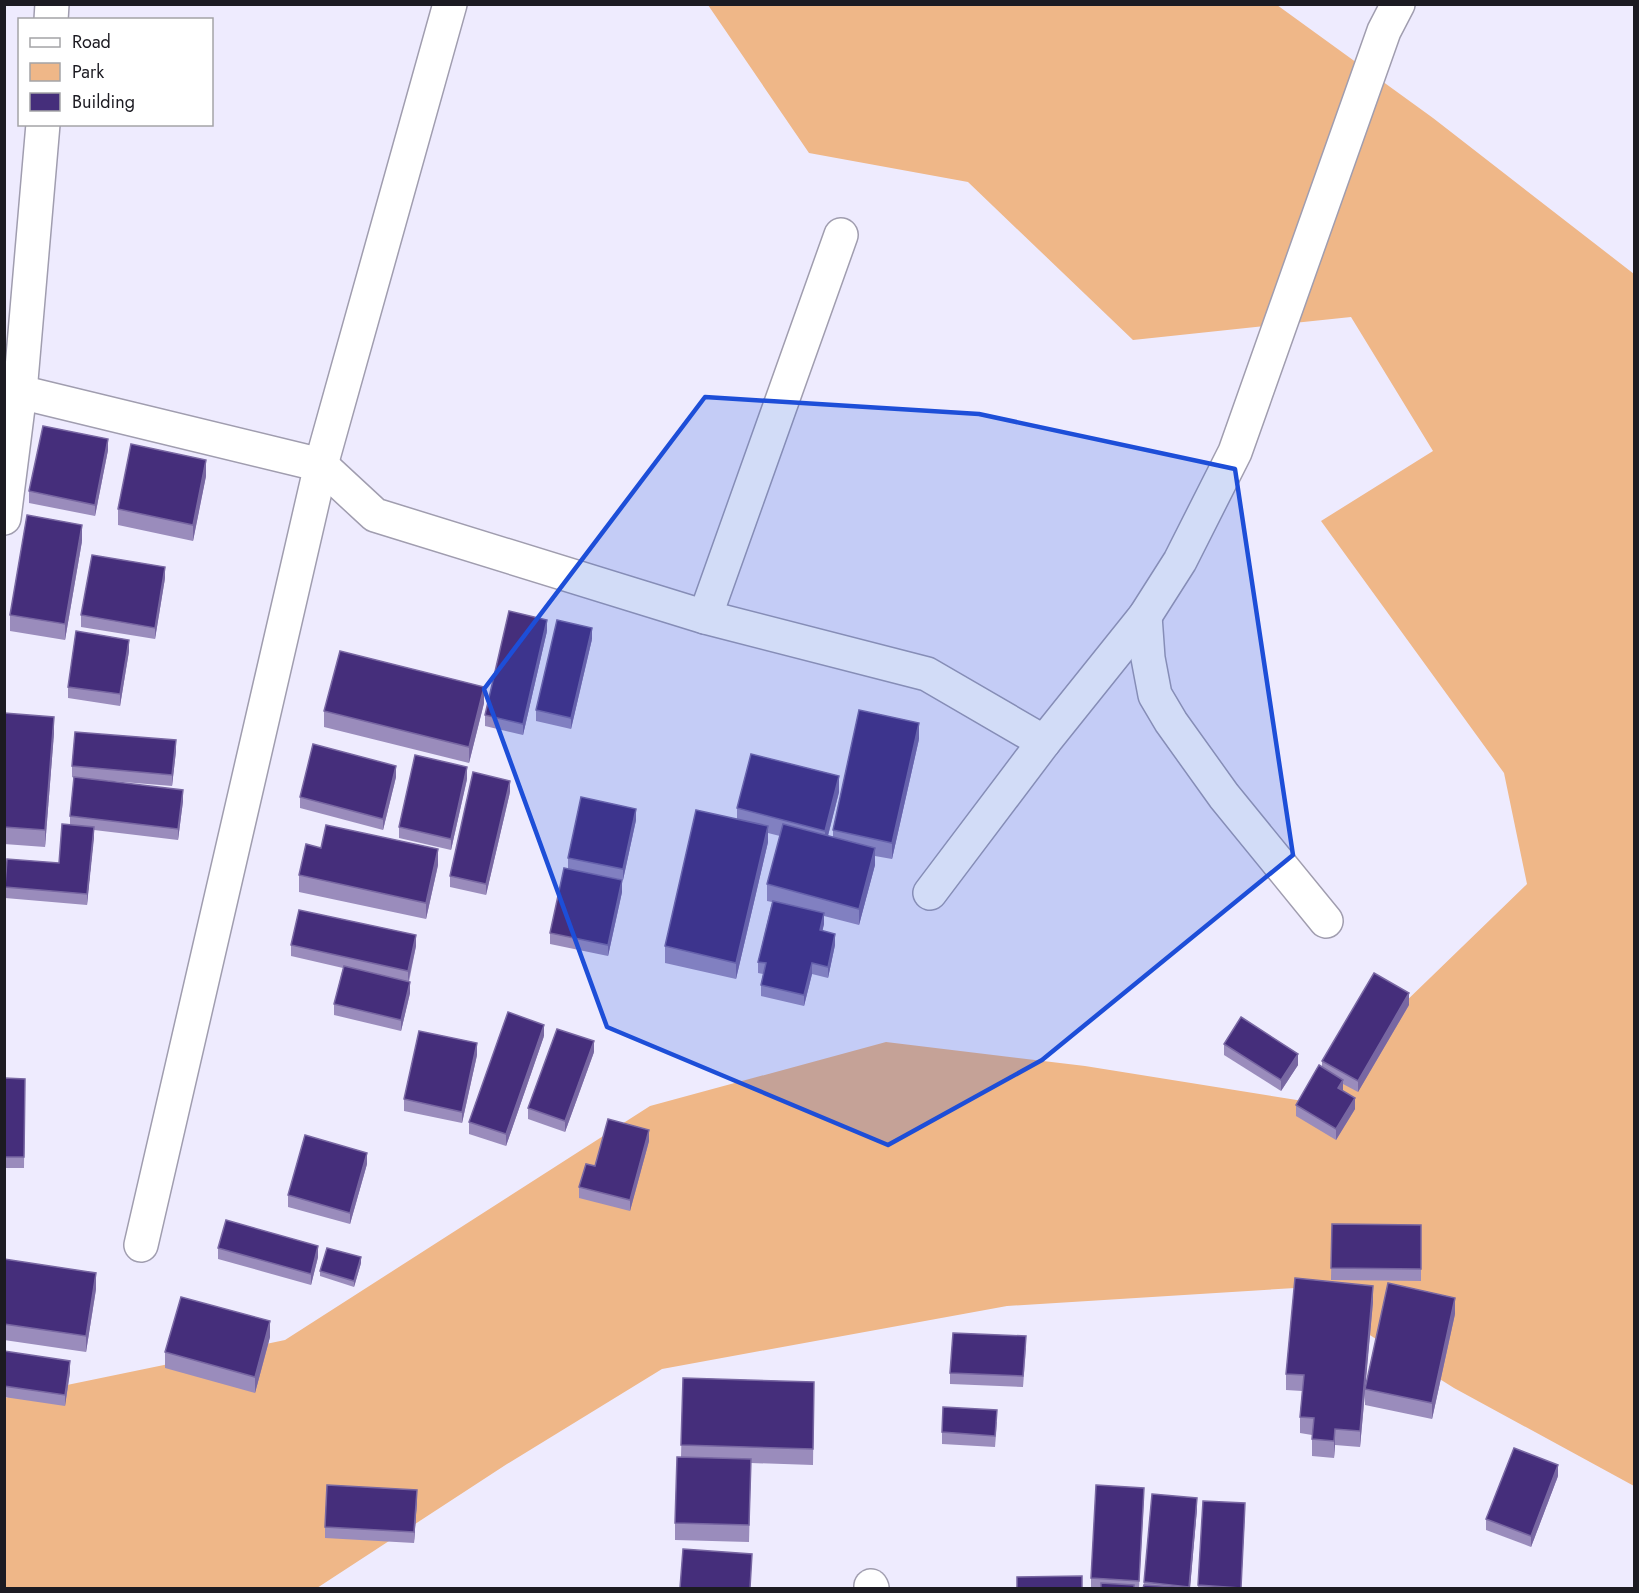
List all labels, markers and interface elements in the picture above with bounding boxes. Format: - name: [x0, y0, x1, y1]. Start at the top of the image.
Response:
- legend: [18, 18, 213, 126]
- text: Road: [72, 29, 111, 55]
- text: Park: [72, 59, 104, 85]
- text: Building: [72, 89, 135, 115]

